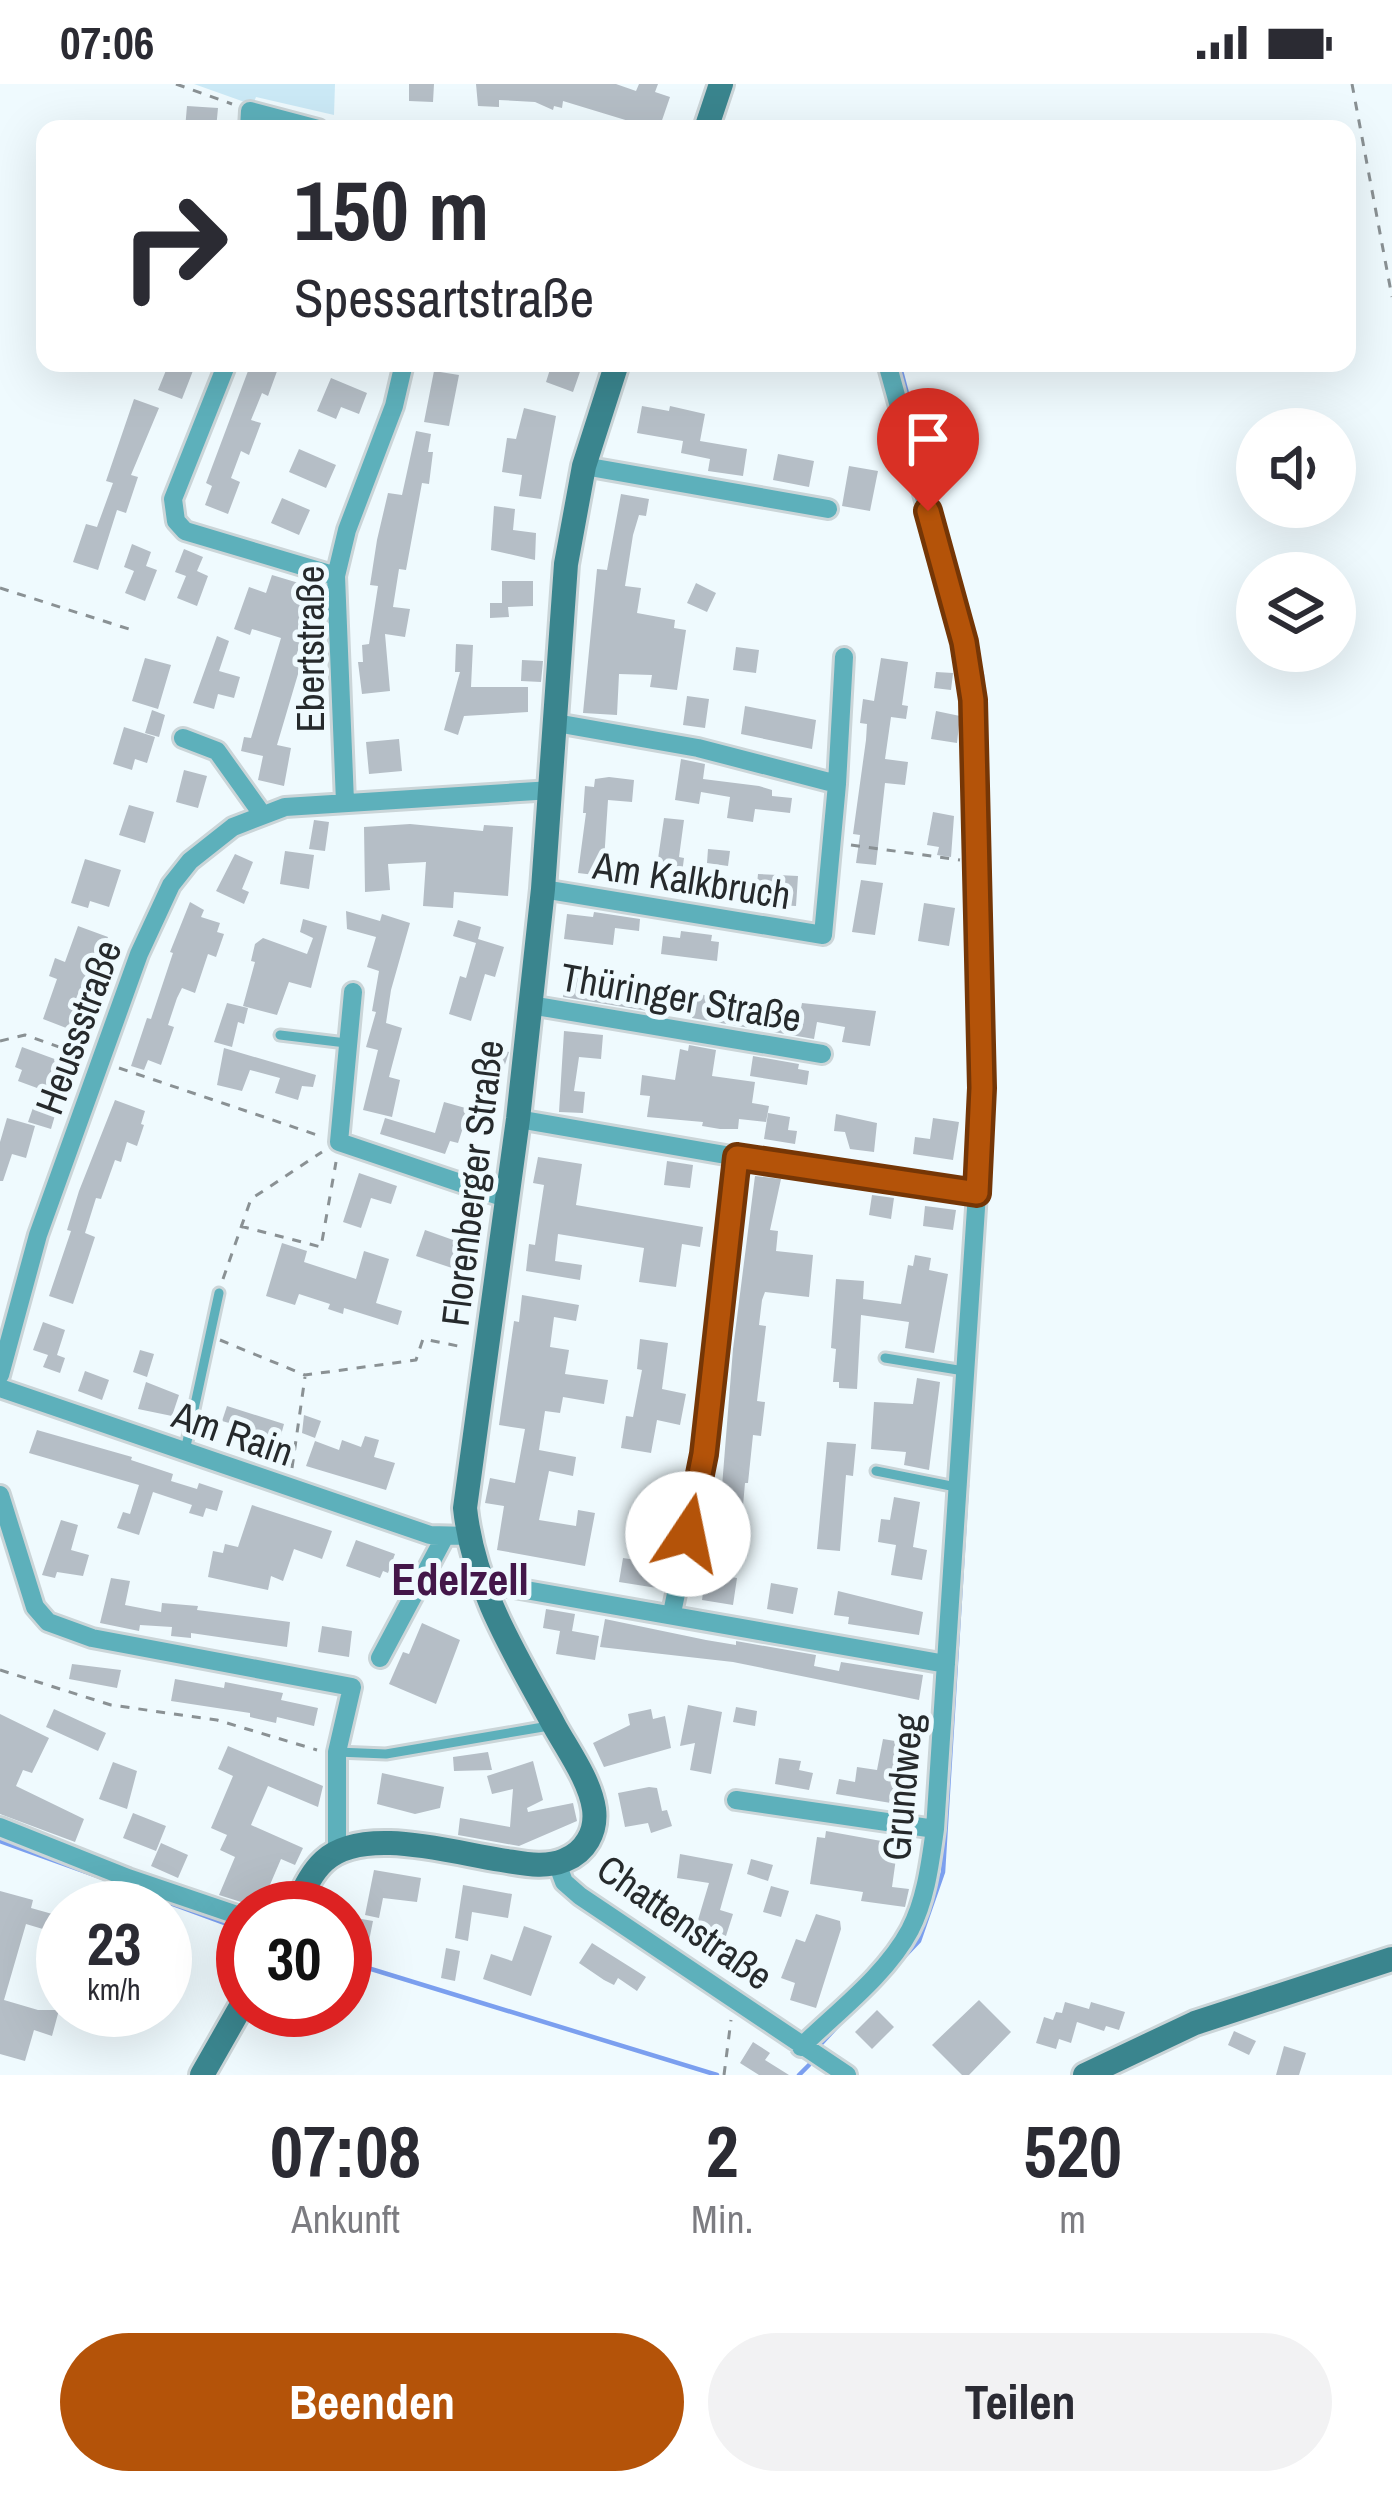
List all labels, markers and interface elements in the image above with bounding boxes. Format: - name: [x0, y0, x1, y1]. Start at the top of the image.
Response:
- text: 07:06: [60, 12, 154, 73]
- text: 150 m: [294, 153, 489, 266]
- icon: right: [96, 168, 252, 324]
- text: Spessartstraße: [294, 261, 594, 334]
- pin: [877, 388, 979, 511]
- icon: arrive: [895, 406, 961, 472]
- map controls: [1236, 408, 1356, 672]
- button: sound: [1236, 408, 1356, 528]
- button: layers: [1236, 552, 1356, 672]
- street label: Ebertstraße: [284, 565, 336, 733]
- street label: Am Kalkbruch: [589, 839, 794, 921]
- street label: Heussstraße: [23, 933, 133, 1121]
- street label: Thüringer Straße: [557, 950, 805, 1044]
- street label: Florenberger Straße: [429, 1037, 515, 1329]
- street label: Am Rain: [165, 1388, 300, 1478]
- position arrow: [625, 1471, 751, 1597]
- district label: Edelzell: [391, 1548, 529, 1609]
- street label: Grundweg: [870, 1711, 934, 1863]
- street label: Chattenstraße: [587, 1843, 783, 2001]
- speed limit sign: 30: [216, 1881, 372, 2037]
- text: 23: [87, 1903, 141, 1984]
- text: km/h: [87, 1969, 141, 2009]
- text: 07:08: [270, 2102, 421, 2199]
- text: 2: [706, 2102, 739, 2199]
- text: 520: [1023, 2102, 1122, 2199]
- text: Ankunft: [291, 2193, 400, 2245]
- text: Min.: [691, 2193, 753, 2245]
- text: m: [1059, 2193, 1086, 2245]
- button: Beenden: [60, 2333, 684, 2471]
- button: Teilen: [708, 2333, 1332, 2471]

